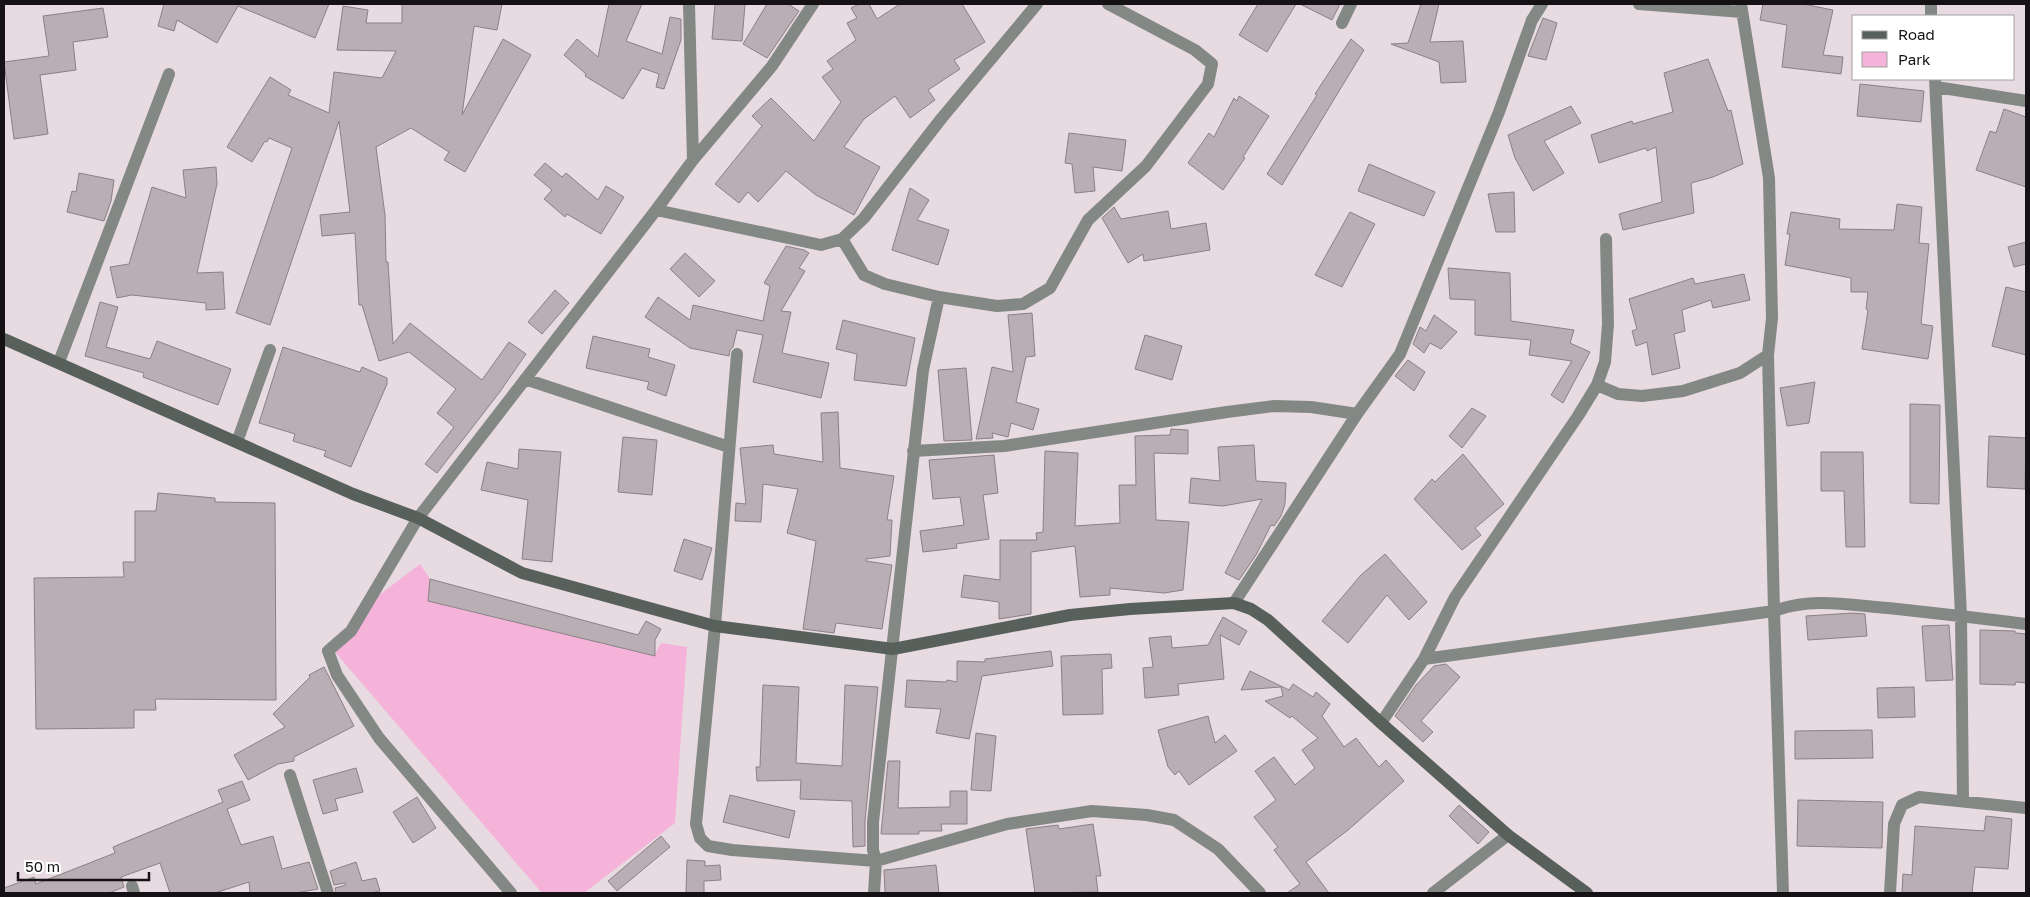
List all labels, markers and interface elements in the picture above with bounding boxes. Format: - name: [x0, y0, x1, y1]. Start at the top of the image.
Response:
- legend: [1852, 15, 2015, 80]
- text: Road: [1898, 25, 1935, 43]
- text: Park: [1898, 50, 1931, 68]
- scale bar: [18, 850, 149, 882]
- text: 50 m: [25, 857, 60, 875]

